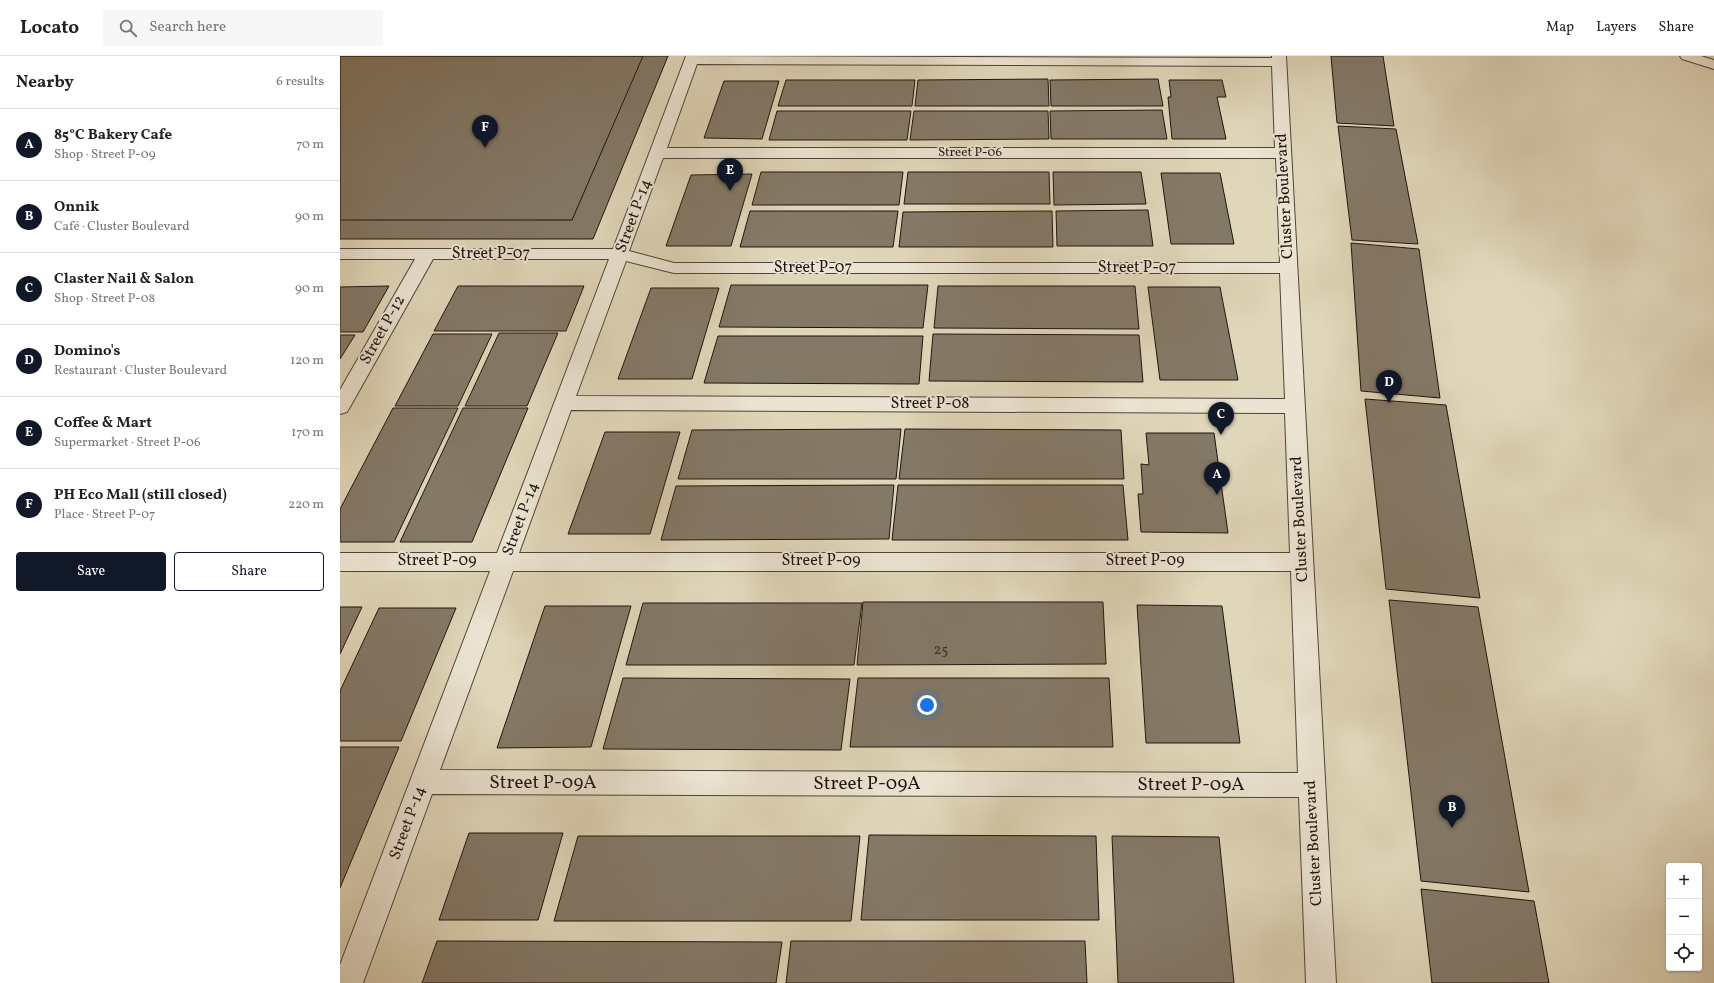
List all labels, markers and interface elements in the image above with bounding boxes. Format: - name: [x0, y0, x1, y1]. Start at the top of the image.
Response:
- search box: [103, 10, 383, 46]
- text: Locato: [20, 15, 79, 41]
- icon: search: [117, 17, 139, 39]
- text: Search here: [149, 17, 226, 38]
- text: Map: [1546, 18, 1574, 37]
- text: Layers: [1596, 18, 1636, 37]
- text: Share: [1658, 18, 1694, 37]
- text: Nearby: [16, 71, 74, 94]
- text: 6 results: [276, 73, 324, 91]
- pin: F: [472, 115, 498, 148]
- text: 85°C Bakery Cafe: [54, 125, 172, 146]
- street label: Cluster Boulevard: [1271, 133, 1299, 259]
- text: A: [24, 136, 34, 154]
- text: 70 m: [296, 136, 324, 154]
- street label: Street P-06: [938, 144, 1003, 162]
- text: Shop · Street P-09: [54, 146, 155, 164]
- pin: E: [717, 158, 743, 191]
- street label: Street P-14: [611, 176, 657, 256]
- text: Onnik: [54, 197, 99, 218]
- text: B: [25, 208, 33, 226]
- text: 90 m: [295, 208, 324, 226]
- text: Café · Cluster Boulevard: [54, 218, 190, 236]
- street label: Street P-07: [452, 243, 530, 265]
- street label: Street P-07: [774, 257, 852, 279]
- street label: Street P-07: [1098, 257, 1176, 279]
- text: Claster Nail & Salon: [54, 269, 194, 290]
- text: C: [25, 280, 33, 298]
- text: 90 m: [295, 280, 324, 298]
- text: Shop · Street P-08: [54, 290, 155, 308]
- street label: Street P-12: [355, 291, 411, 369]
- text: Domino's: [54, 341, 120, 362]
- text: D: [24, 352, 34, 370]
- text: 120 m: [290, 352, 324, 370]
- text: Restaurant · Cluster Boulevard: [54, 362, 227, 380]
- pin: D: [1376, 370, 1402, 403]
- street label: Street P-08: [891, 393, 969, 415]
- pin: C: [1208, 402, 1234, 435]
- text: Coffee & Mart: [54, 413, 152, 434]
- text: E: [25, 424, 33, 442]
- text: 170 m: [291, 424, 324, 442]
- text: Supermarket · Street P-06: [54, 434, 201, 452]
- street label: Cluster Boulevard: [1286, 456, 1314, 582]
- pin: A: [1204, 462, 1230, 495]
- street label: Street P-14: [498, 479, 544, 559]
- text: PH Eco Mall (still closed): [54, 485, 227, 506]
- text: F: [25, 496, 33, 514]
- text: 220 m: [288, 496, 324, 514]
- text: Place · Street P-07: [54, 506, 155, 524]
- street label: Street P-09: [397, 550, 477, 572]
- street label: Street P-09: [781, 550, 861, 572]
- street label: Street P-09: [1105, 550, 1185, 572]
- button: Save: [16, 552, 166, 591]
- button: Share: [174, 552, 324, 591]
- house number: 25: [934, 641, 948, 660]
- your location: [917, 695, 937, 715]
- street label: Street P-09A: [489, 770, 597, 796]
- street label: Street P-09A: [813, 771, 921, 797]
- street label: Street P-09A: [1137, 772, 1245, 798]
- street label: Cluster Boulevard: [1300, 780, 1328, 906]
- street label: Street P-14: [385, 783, 431, 863]
- pin: B: [1439, 795, 1465, 828]
- map controls: [1666, 863, 1702, 971]
- button: +: [1666, 863, 1702, 899]
- button: −: [1666, 899, 1702, 935]
- button: locate: [1666, 935, 1702, 971]

